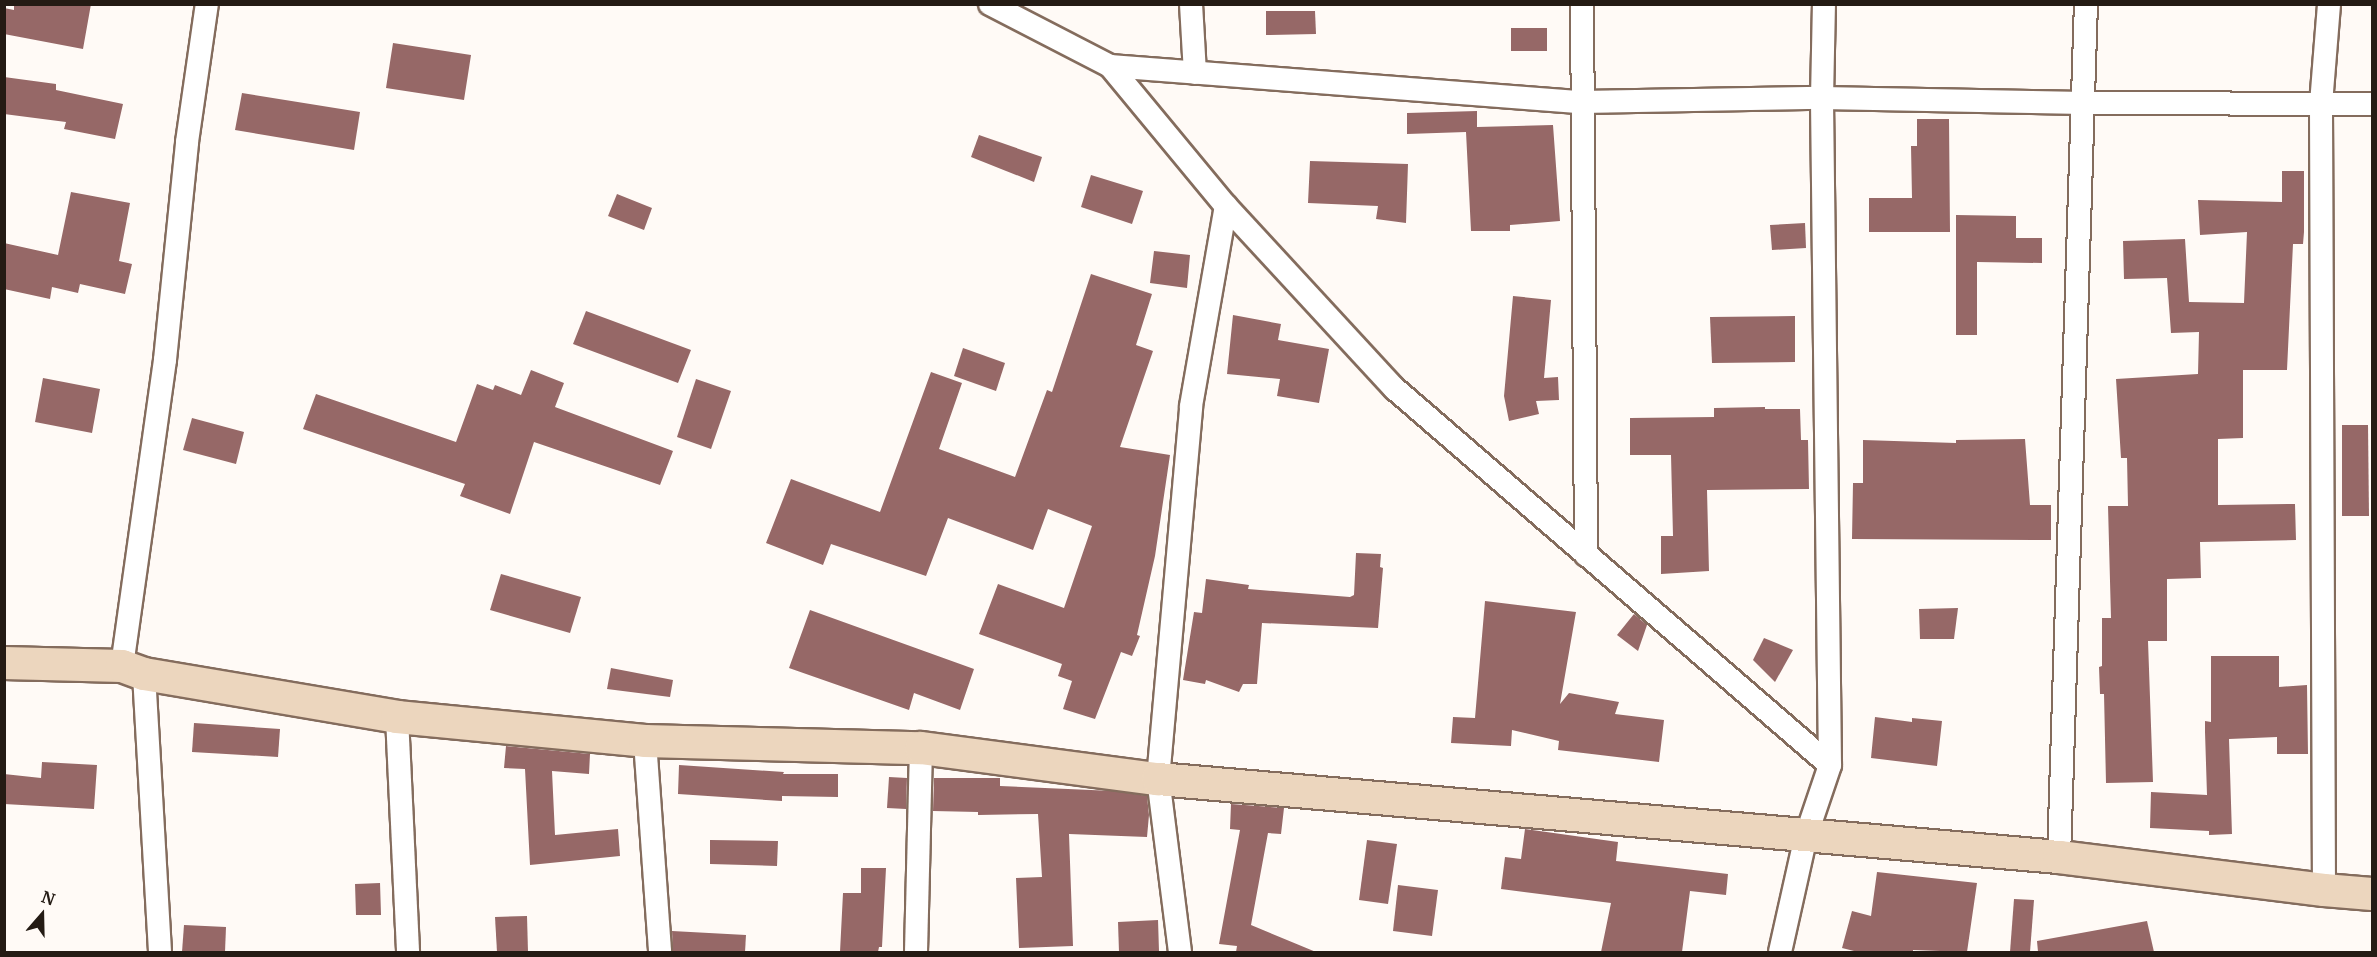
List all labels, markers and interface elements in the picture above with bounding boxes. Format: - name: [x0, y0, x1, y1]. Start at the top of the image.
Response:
- north arrow: [12, 885, 72, 945]
- text: N: [39, 887, 58, 910]

